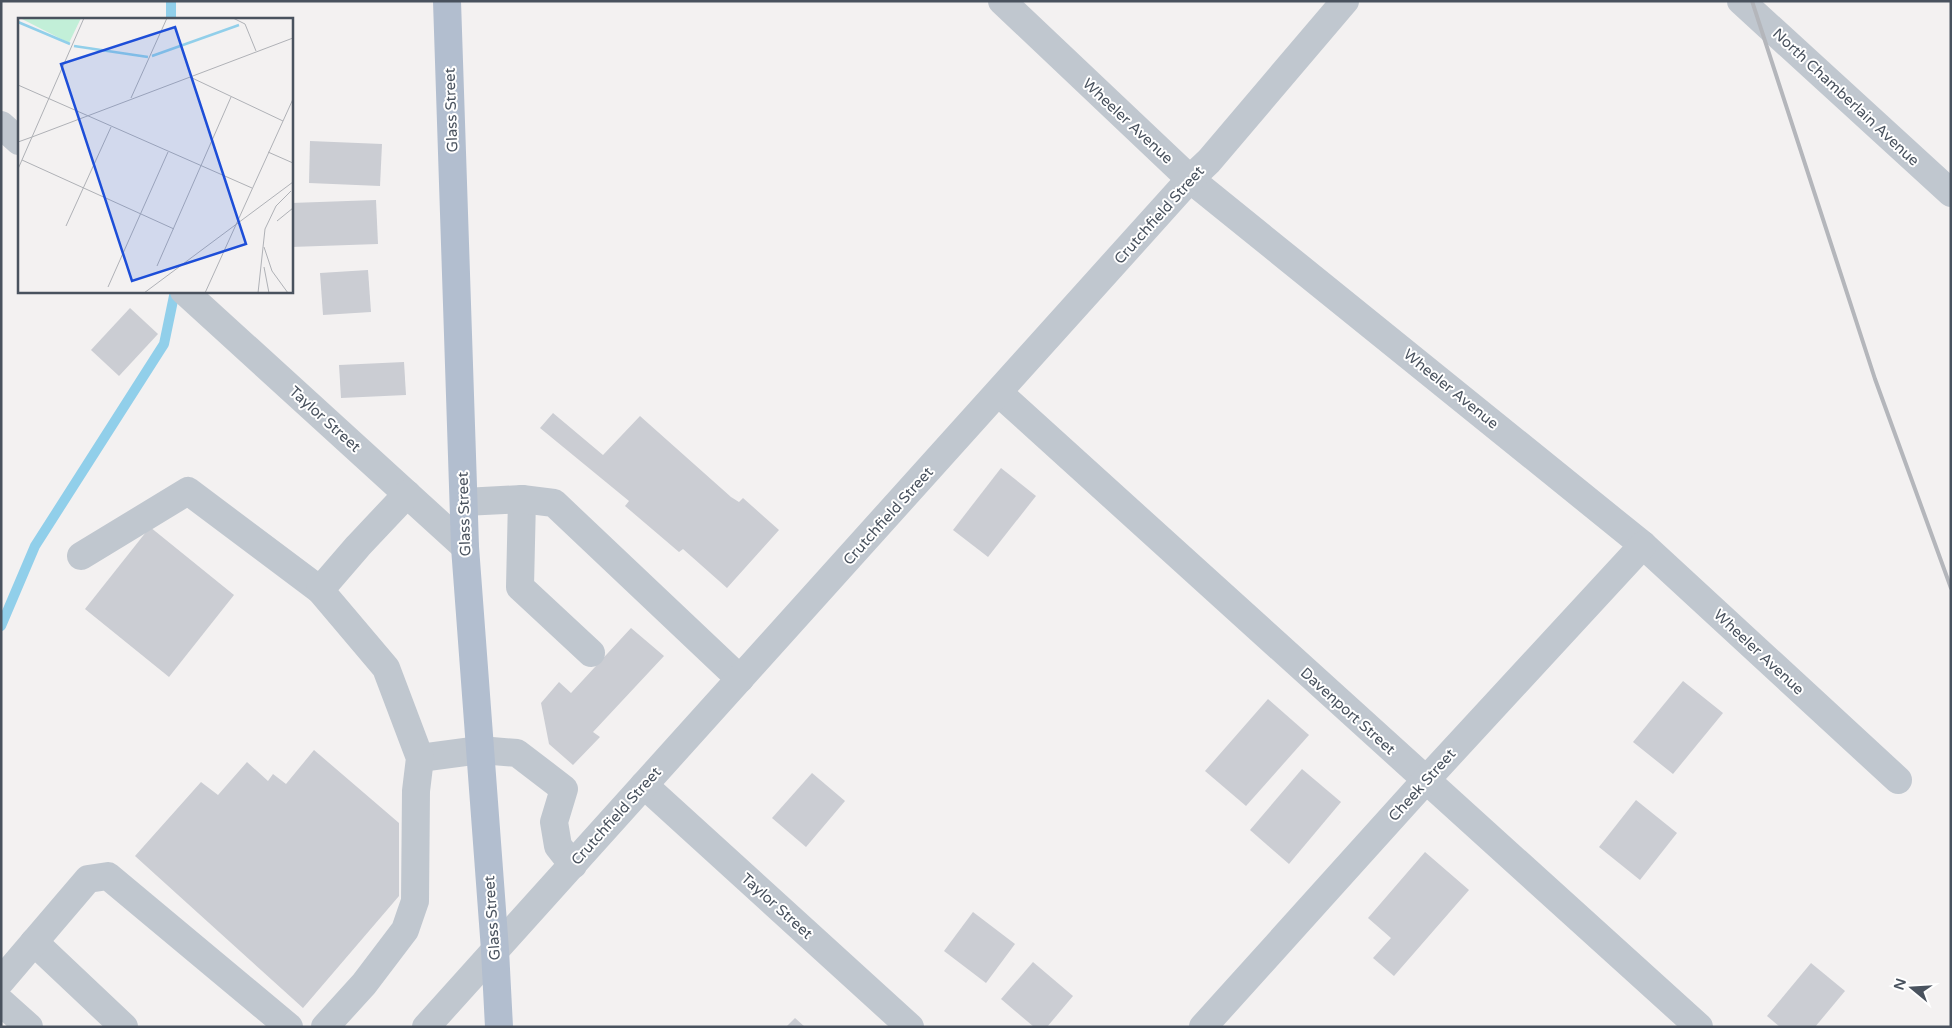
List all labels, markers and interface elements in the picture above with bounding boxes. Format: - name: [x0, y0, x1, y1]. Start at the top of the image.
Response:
- inset map: [18, 18, 292, 292]
- street label: North Chamberlain Avenue: [1769, 24, 1923, 170]
- street label: Glass Street: [441, 67, 461, 153]
- street label: Wheeler Avenue: [1079, 75, 1177, 167]
- street label: Crutchfield Street: [1110, 162, 1208, 268]
- street label: Wheeler Avenue: [1400, 345, 1502, 433]
- street label: Taylor Street: [286, 382, 365, 456]
- street label: Crutchfield Street: [839, 463, 937, 569]
- street label: Glass Street: [454, 471, 474, 557]
- street label: Wheeler Avenue: [1710, 606, 1808, 698]
- street label: Davenport Street: [1297, 664, 1399, 759]
- street label: Cheek Street: [1385, 745, 1459, 825]
- street label: Crutchfield Street: [567, 763, 665, 869]
- street label: Taylor Street: [738, 869, 817, 943]
- street label: Glass Street: [480, 875, 504, 961]
- north arrow: [1887, 963, 1937, 1013]
- text: N: [1890, 976, 1910, 992]

